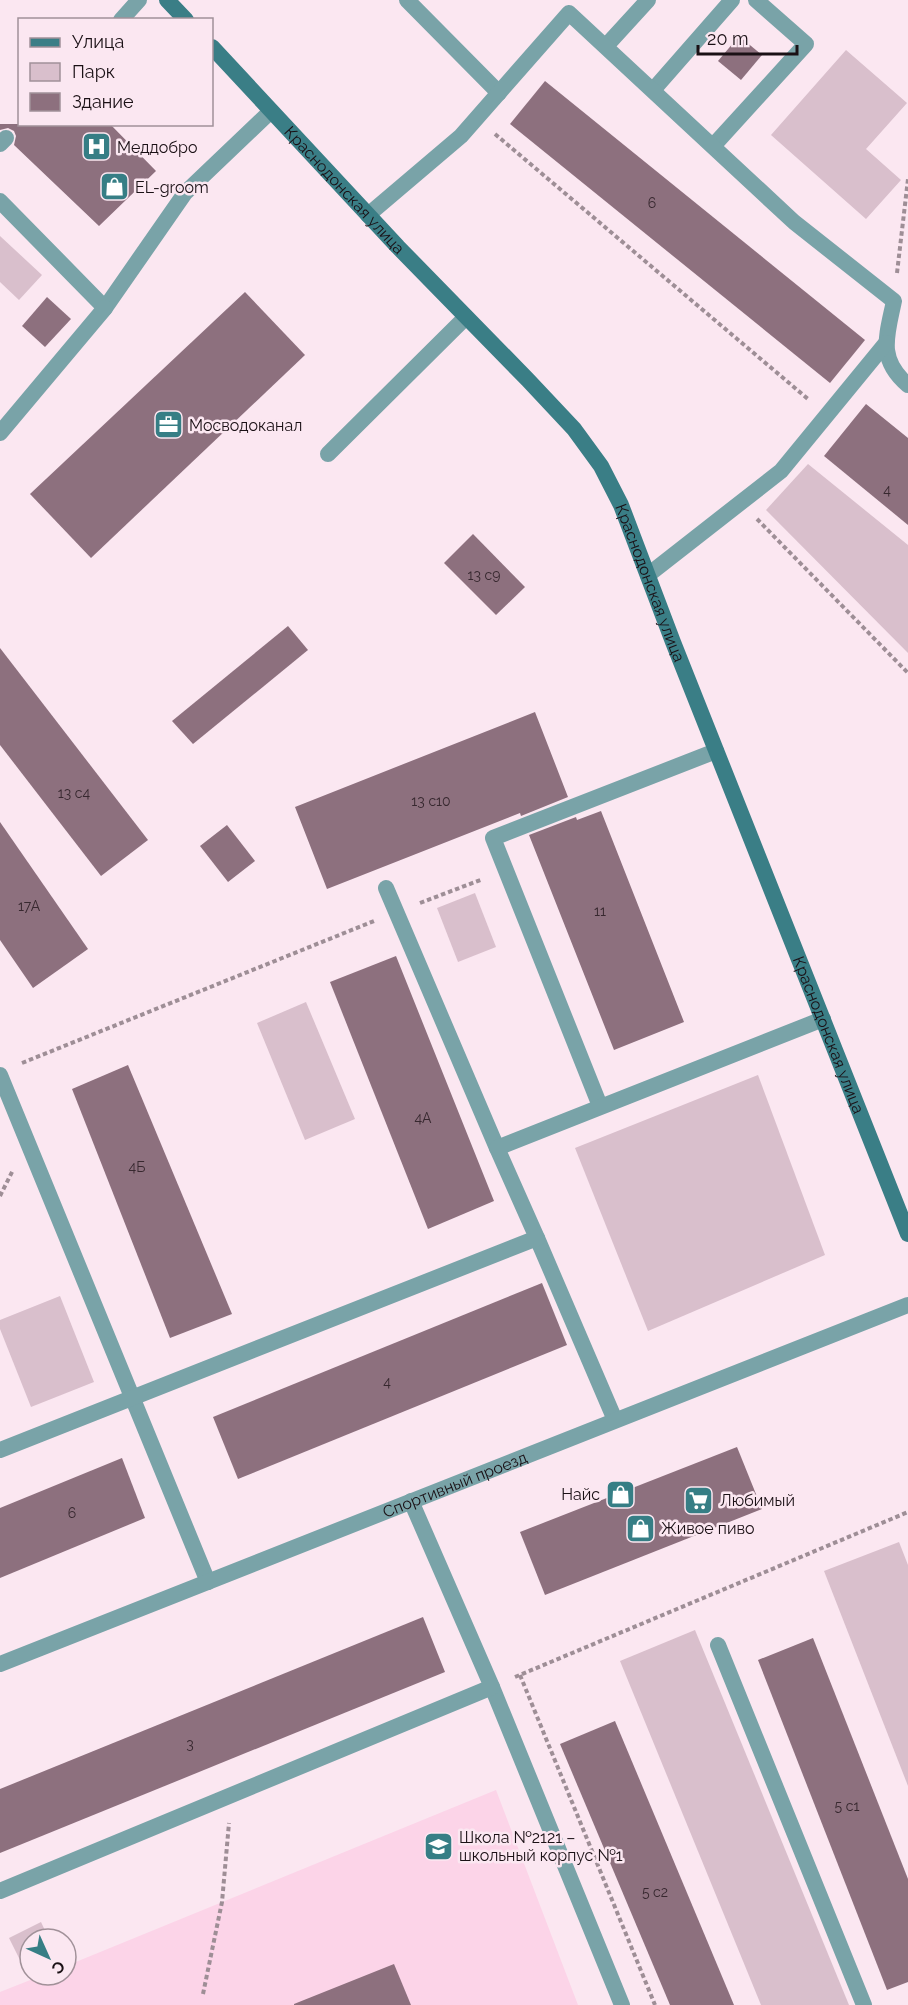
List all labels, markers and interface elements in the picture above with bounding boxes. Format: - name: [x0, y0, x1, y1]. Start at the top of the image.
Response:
- legend: [18, 18, 213, 126]
- scale bar: [698, 18, 797, 56]
- text: 20 m: [707, 28, 749, 49]
- text: Улица: [72, 31, 124, 52]
- text: Парк: [72, 61, 115, 82]
- text: Здание: [72, 91, 134, 112]
- street label: Краснодонская улица: [280, 122, 408, 258]
- hospital icon: Меддобро: [80, 131, 112, 163]
- place label: Меддобро: [117, 138, 198, 157]
- shop icon: EL-groom: [98, 171, 130, 203]
- place label: EL-groom: [135, 178, 209, 197]
- house number: 6: [648, 195, 656, 211]
- office icon: Мосводоканал: [152, 409, 184, 441]
- place label: Мосводоканал: [189, 416, 302, 435]
- house number: 4: [883, 482, 891, 498]
- street label: Краснодонская улица: [611, 501, 689, 665]
- house number: 13 с9: [468, 567, 500, 583]
- house number: 13 с4: [58, 785, 91, 801]
- house number: 13 с10: [411, 793, 451, 809]
- house number: 17А: [18, 898, 41, 914]
- house number: 11: [594, 903, 606, 919]
- street label: Краснодонская улица: [789, 953, 868, 1116]
- house number: 4А: [414, 1110, 432, 1126]
- house number: 4Б: [129, 1159, 145, 1175]
- house number: 4: [383, 1374, 391, 1390]
- street label: Спортивный проезд: [380, 1448, 530, 1522]
- shop icon: Найс: [605, 1478, 637, 1510]
- supermarket icon: Любимый: [683, 1484, 715, 1516]
- place label: Найс: [561, 1485, 600, 1504]
- place label: Любимый: [720, 1491, 795, 1510]
- house number: 6: [68, 1505, 76, 1521]
- shop icon: Живое пиво: [624, 1512, 656, 1544]
- place label: Живое пиво: [661, 1519, 755, 1538]
- house number: 3: [186, 1736, 194, 1752]
- house number: 5 с1: [835, 1798, 859, 1814]
- place label: Школа №2121 – школьный корпус №1: [459, 1828, 623, 1865]
- school or university icon: Школа №2121 – школьный корпус №1: [422, 1830, 454, 1862]
- house number: 5 с2: [642, 1884, 668, 1900]
- north arrow: [18, 1927, 78, 1987]
- text: С: [48, 1957, 69, 1978]

